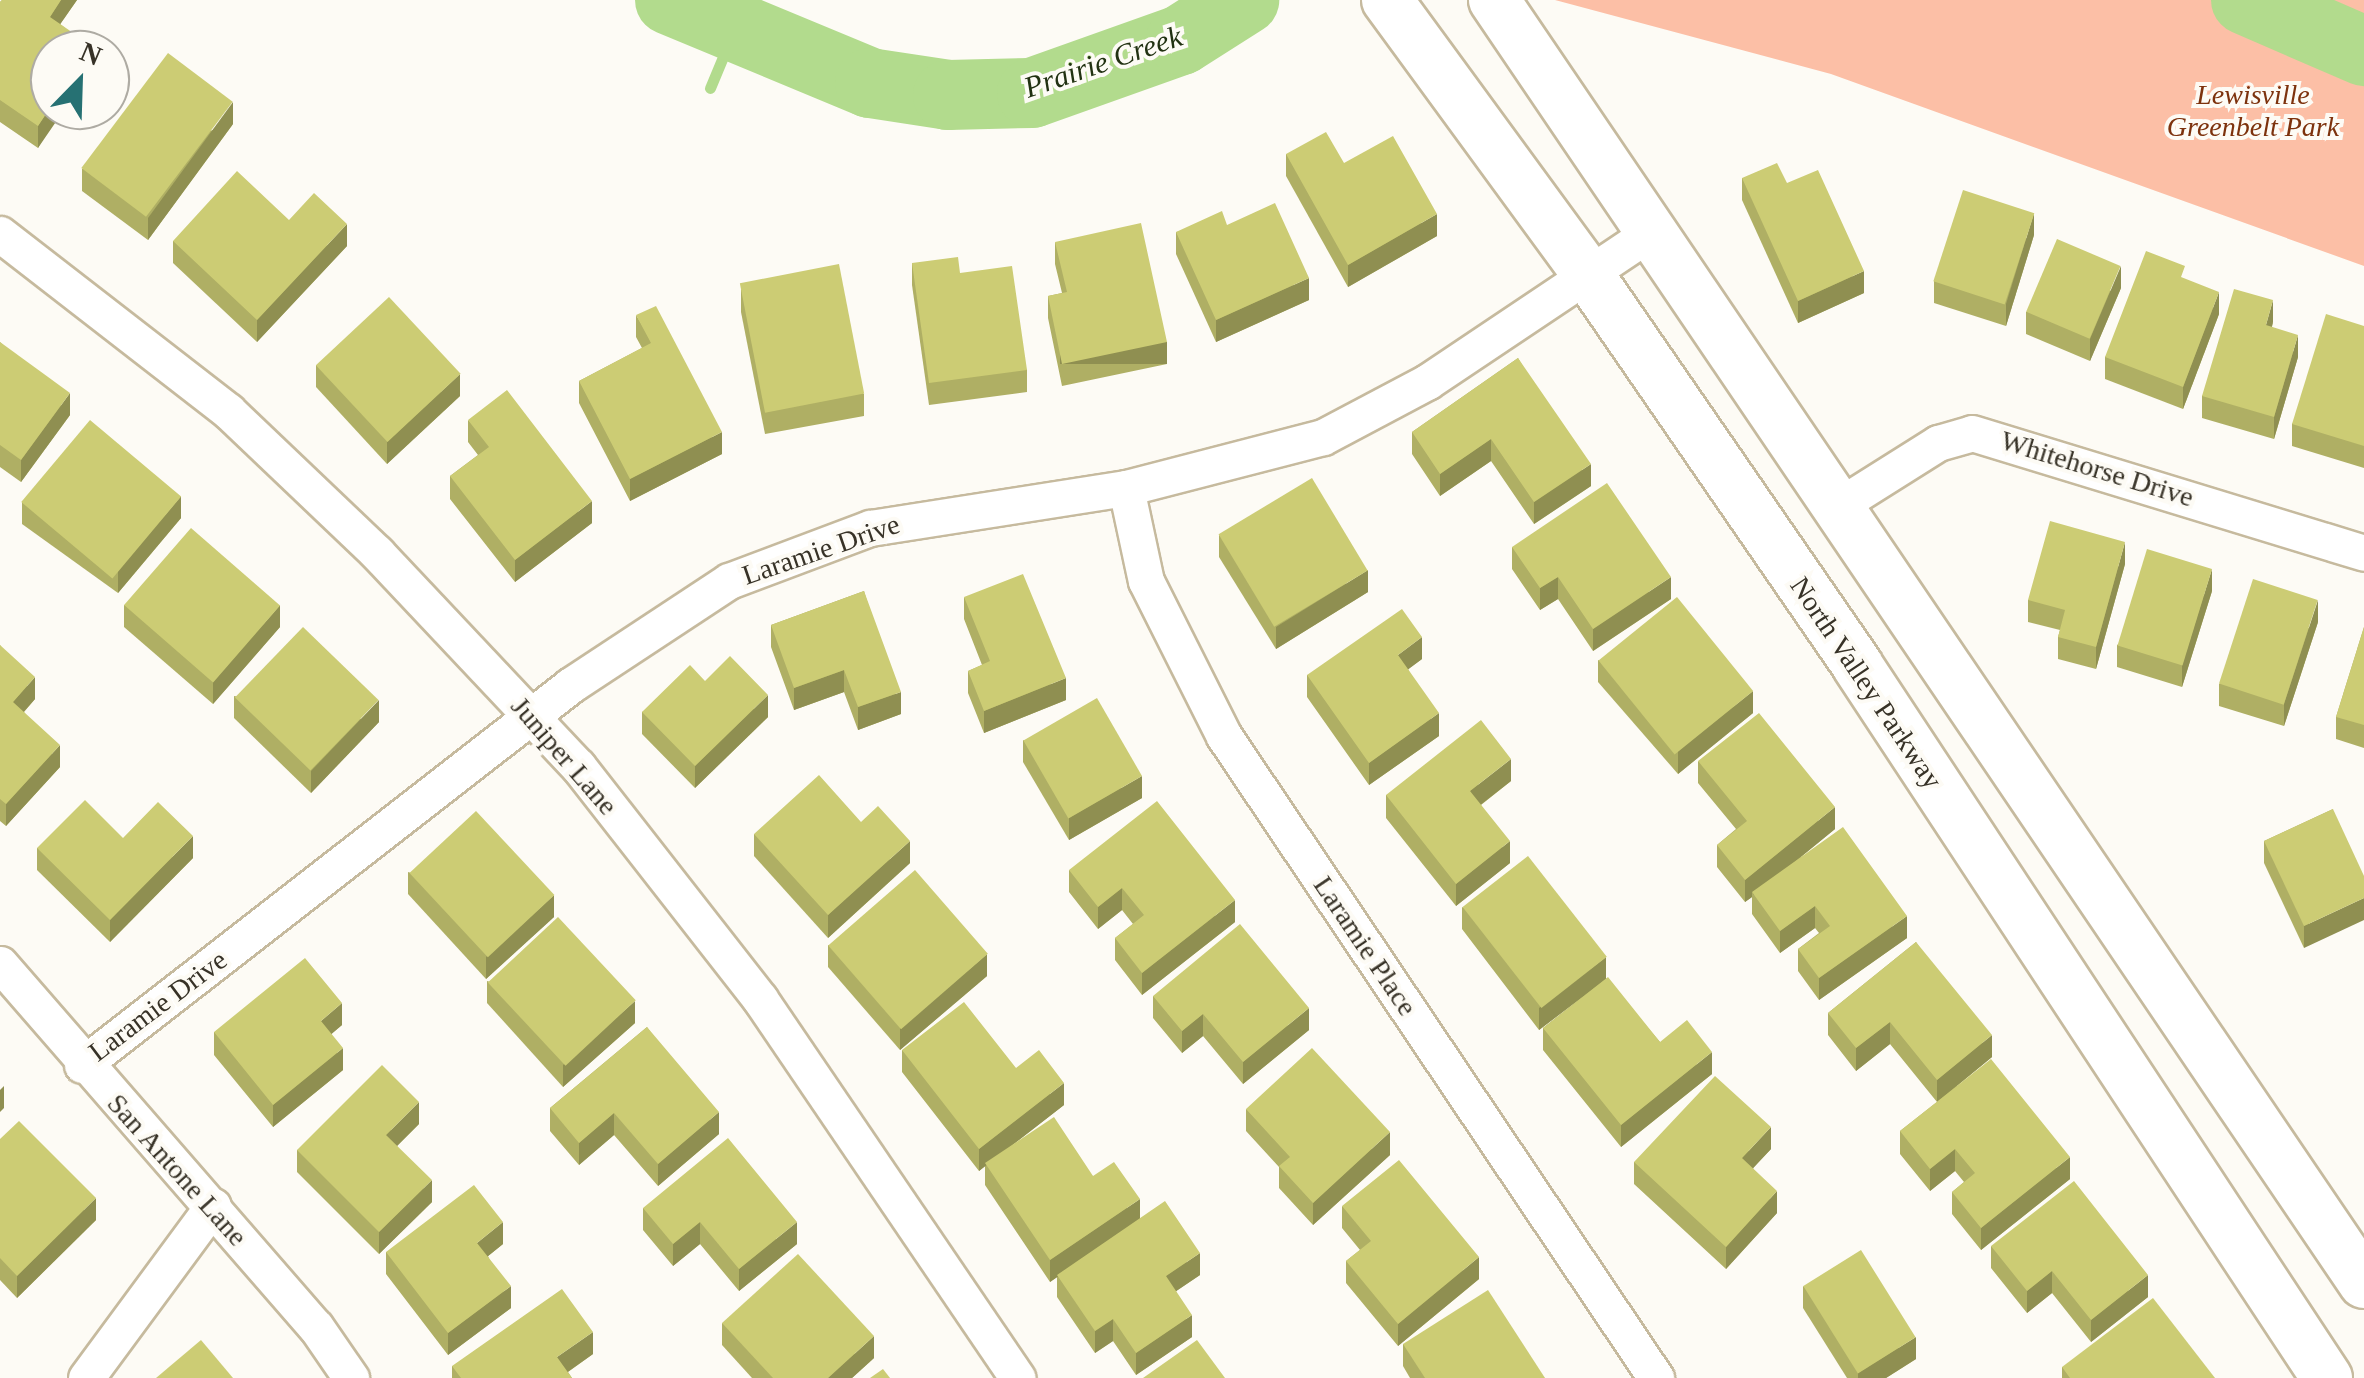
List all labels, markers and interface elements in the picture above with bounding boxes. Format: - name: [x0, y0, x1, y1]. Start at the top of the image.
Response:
- water label: Prairie Creek: [1019, 18, 1187, 106]
- north arrow: [30, 30, 130, 130]
- text: N: [76, 36, 106, 72]
- park label: Lewisville Greenbelt Park: [2167, 78, 2339, 144]
- street label: Whitehorse Drive: [1997, 424, 2197, 514]
- street label: Laramie Drive: [738, 507, 904, 593]
- street label: North Valley Parkway: [1783, 570, 1949, 796]
- street label: Juniper Lane: [504, 690, 624, 822]
- street label: Laramie Place: [1306, 870, 1424, 1022]
- street label: Laramie Drive: [82, 943, 234, 1069]
- street label: San Antone Lane: [99, 1087, 255, 1253]

